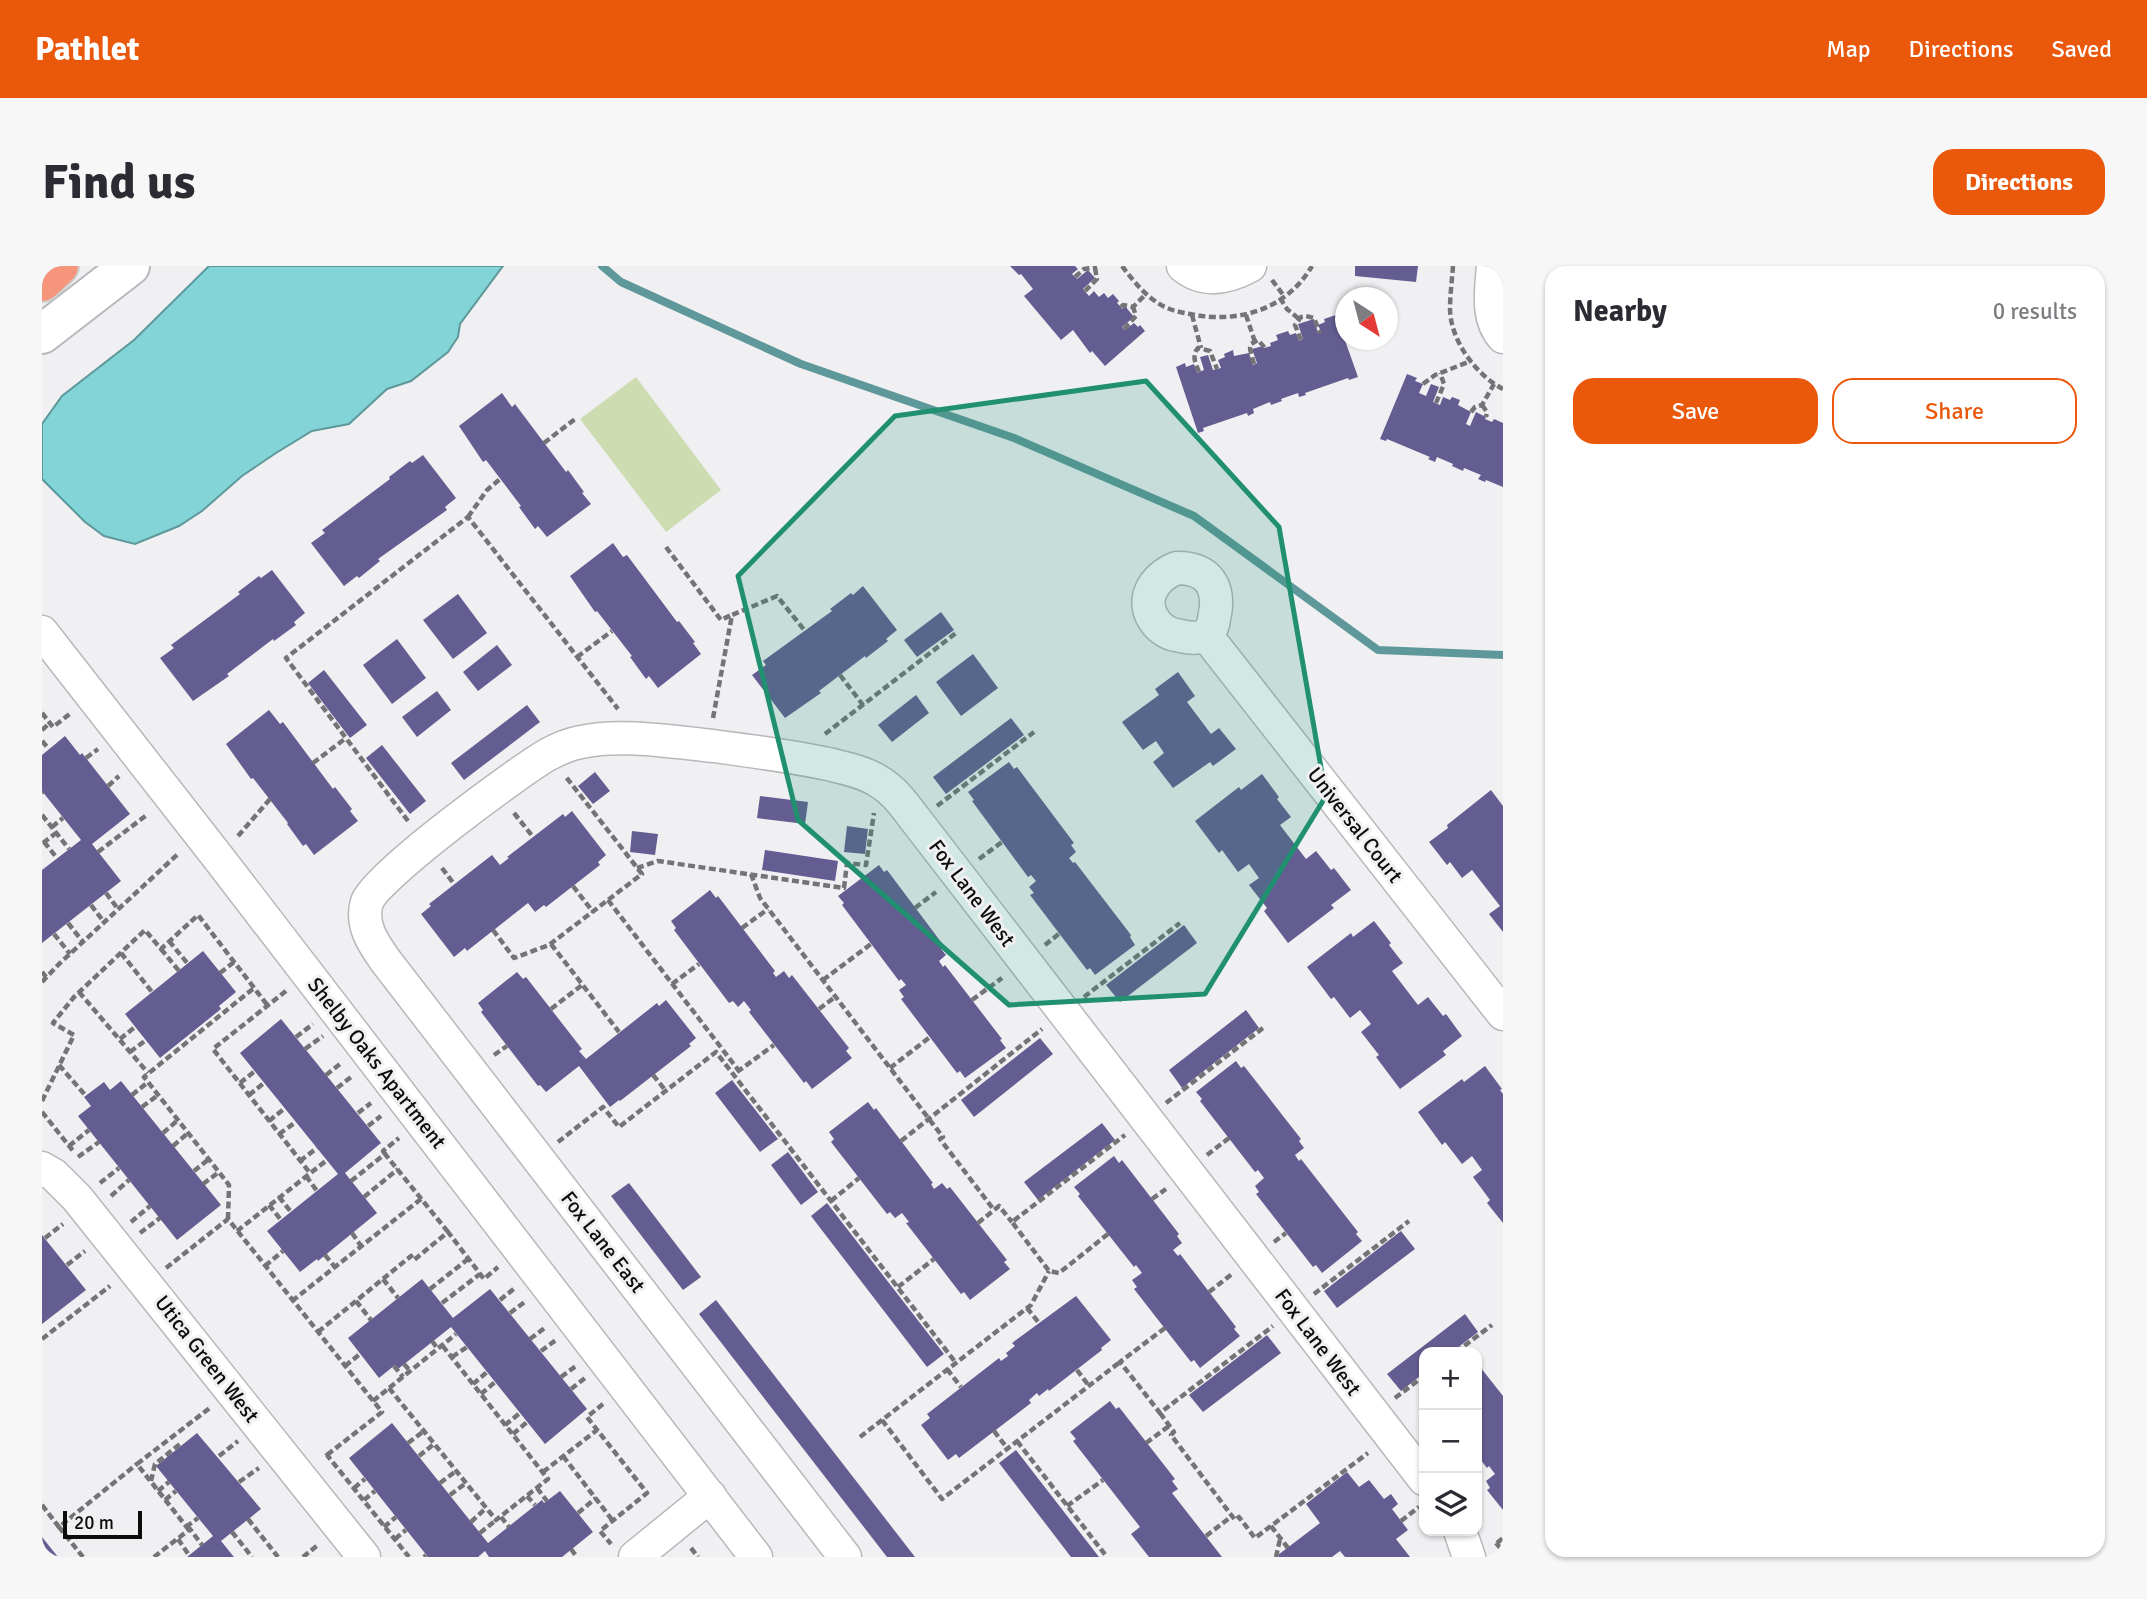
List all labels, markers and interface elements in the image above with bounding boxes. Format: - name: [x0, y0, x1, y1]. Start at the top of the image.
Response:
- text: Pathlet: [35, 29, 139, 70]
- text: Map: [1826, 34, 1871, 64]
- text: Directions: [1909, 34, 2014, 64]
- text: Saved: [2052, 34, 2112, 64]
- button: Directions: [1933, 149, 2105, 215]
- text: Find us: [42, 152, 195, 212]
- north arrow: [1335, 287, 1398, 350]
- text: Nearby: [1573, 293, 1667, 330]
- text: 0 results: [1993, 297, 2077, 326]
- button: Save: [1573, 378, 1818, 444]
- button: Share: [1832, 378, 2077, 444]
- street label: Universal Court: [1302, 762, 1408, 888]
- street label: Fox Lane West: [923, 834, 1021, 952]
- street label: Shelby Oaks Apartment: [302, 972, 452, 1154]
- street label: Fox Lane East: [555, 1186, 651, 1298]
- street label: Fox Lane West: [1269, 1283, 1367, 1401]
- street label: Utica Green West: [149, 1290, 265, 1428]
- map controls: [1419, 1347, 1482, 1536]
- button: +: [1419, 1347, 1482, 1410]
- button: −: [1419, 1410, 1482, 1473]
- button: layers: [1419, 1473, 1482, 1536]
- scale bar: [63, 1508, 142, 1540]
- text: 20 m: [74, 1511, 114, 1535]

